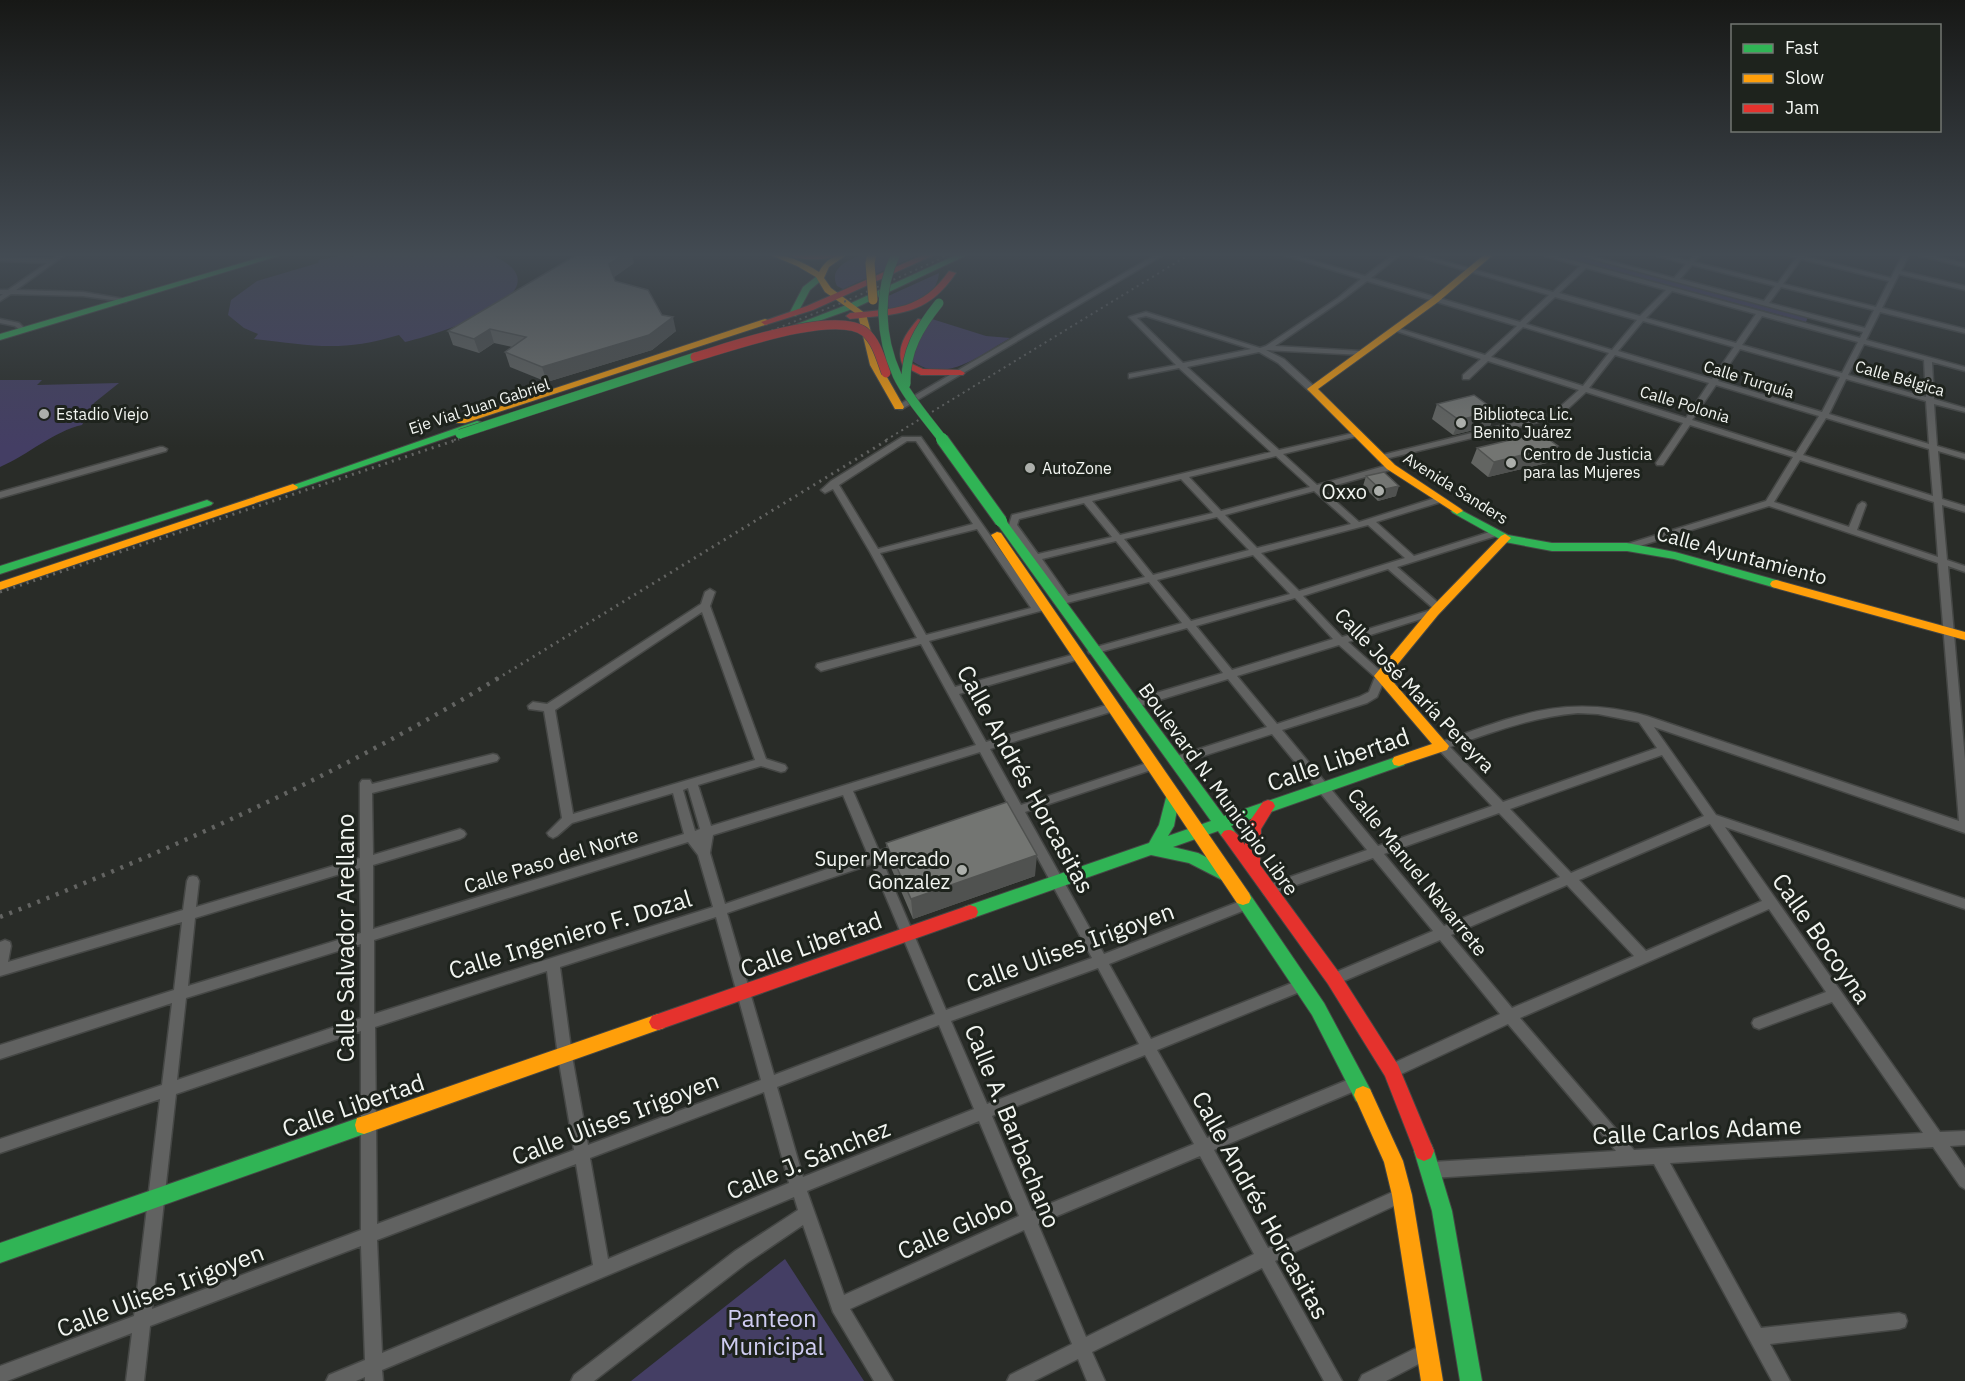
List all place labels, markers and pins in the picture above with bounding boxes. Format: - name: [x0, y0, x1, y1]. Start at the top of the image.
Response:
- place label: Estadio Viejo: [56, 404, 149, 424]
- place label: Biblioteca Lic. Benito Juárez: [1473, 404, 1573, 442]
- marker: Estadio Viejo: [37, 407, 51, 421]
- marker: Biblioteca Lic. Benito Juárez: [1454, 416, 1468, 430]
- place label: Centro de Justicia para las Mujeres: [1523, 444, 1652, 482]
- marker: Centro de Justicia para las Mujeres: [1504, 456, 1518, 470]
- place label: AutoZone: [1042, 458, 1112, 478]
- marker: AutoZone: [1023, 461, 1037, 475]
- place label: Oxxo: [1322, 478, 1367, 505]
- marker: Oxxo: [1372, 484, 1386, 498]
- place label: Super Mercado Gonzalez: [814, 845, 950, 895]
- marker: Super Mercado Gonzalez: [955, 863, 969, 877]

